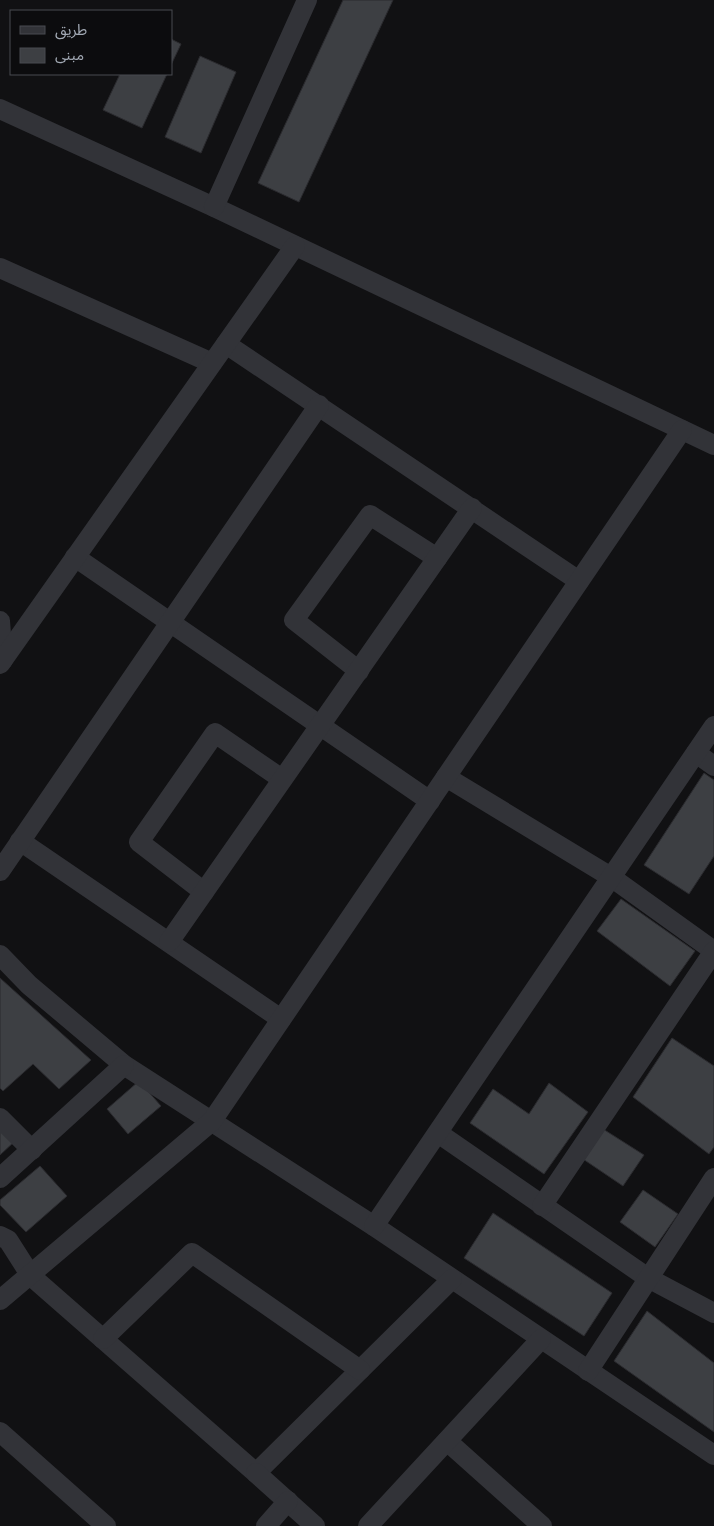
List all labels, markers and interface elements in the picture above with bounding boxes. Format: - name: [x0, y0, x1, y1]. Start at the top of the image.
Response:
- legend: [10, 10, 172, 75]
- text: طريق: [55, 20, 87, 40]
- text: مبنى: [55, 45, 84, 64]

